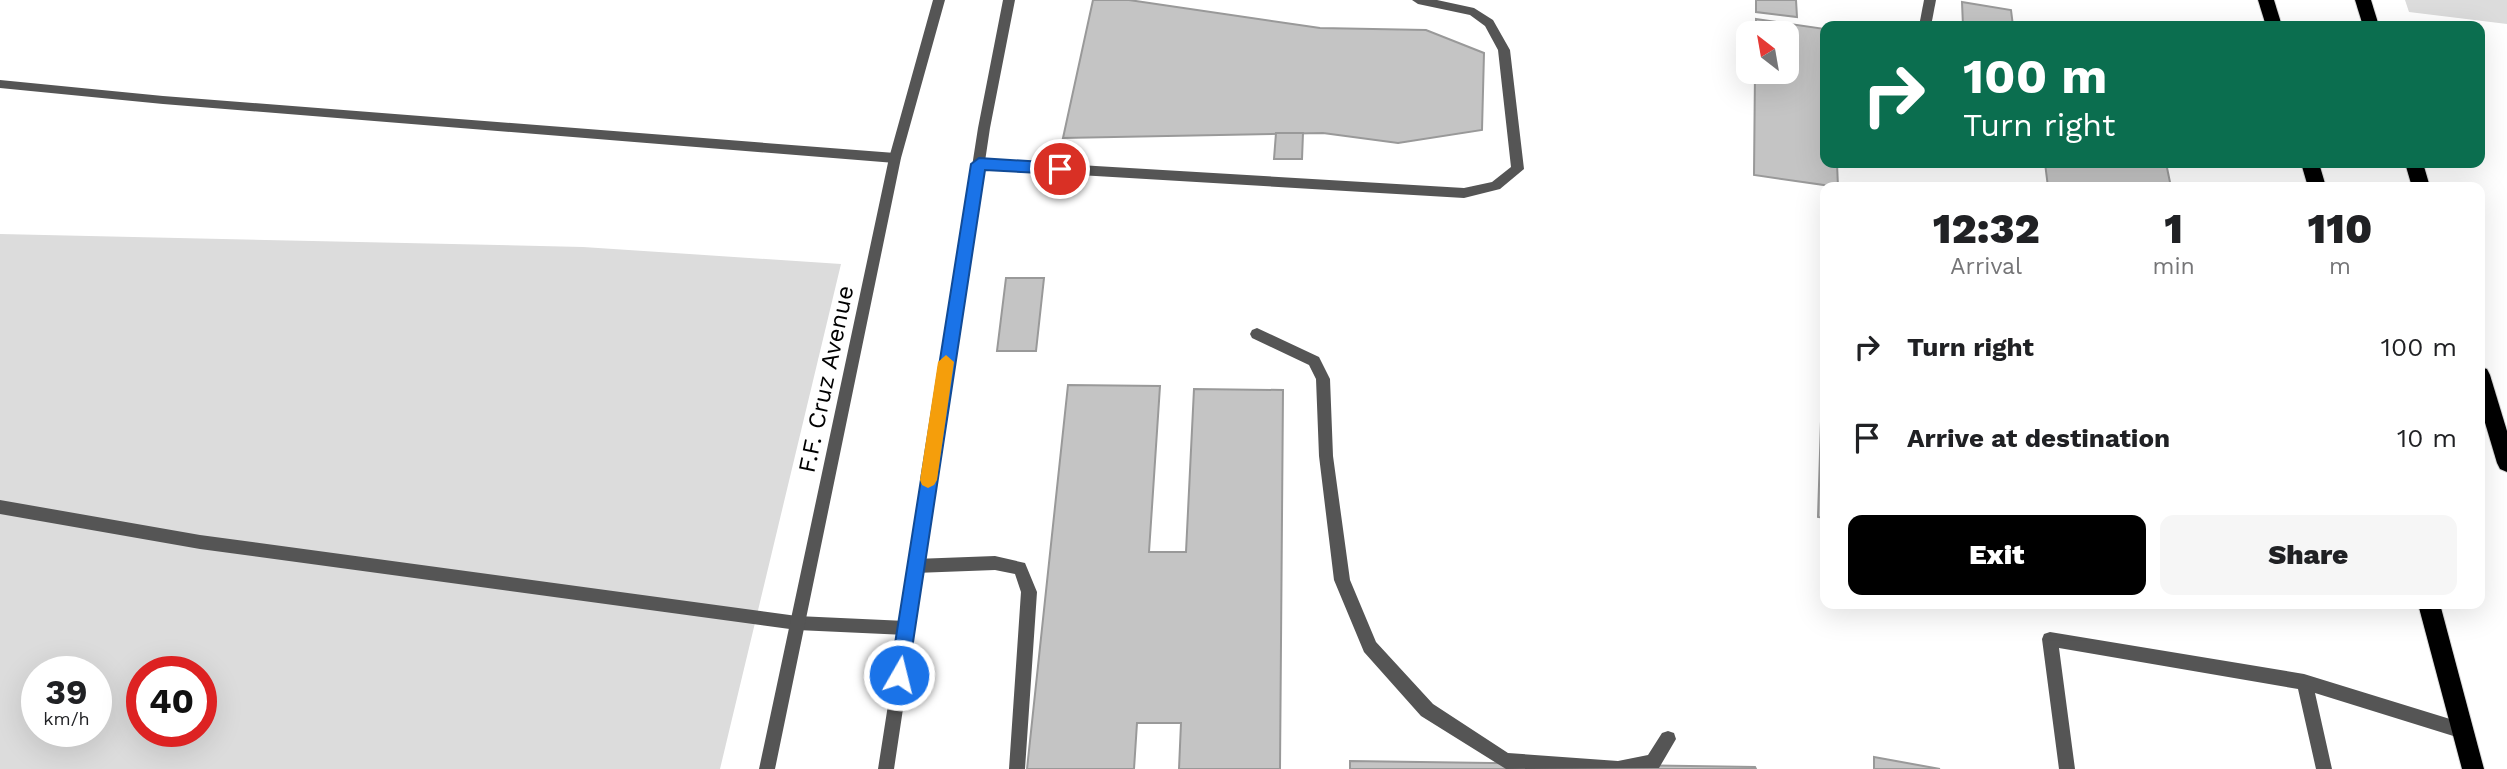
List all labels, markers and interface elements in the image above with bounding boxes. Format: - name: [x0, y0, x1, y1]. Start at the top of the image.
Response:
- north arrow: [1736, 21, 1799, 84]
- map controls: [1736, 21, 1799, 84]
- text: 100 m: [1963, 47, 2107, 105]
- icon: right: [1848, 49, 1939, 140]
- text: Turn right: [1963, 106, 2115, 144]
- pin: [1030, 139, 1090, 199]
- icon: arrive: [1041, 150, 1079, 188]
- text: 12:32: [1933, 204, 2040, 253]
- text: 1: [2164, 204, 2183, 253]
- text: 110: [2307, 204, 2372, 253]
- text: Arrival: [1950, 253, 2022, 280]
- text: min: [2152, 253, 2195, 280]
- text: m: [2329, 253, 2351, 280]
- street label: F.F. Cruz Avenue: [792, 283, 860, 475]
- icon: right: [1848, 328, 1886, 366]
- text: Turn right: [1907, 332, 2034, 362]
- text: 100 m: [2381, 332, 2457, 362]
- icon: arrive: [1848, 419, 1886, 457]
- text: Arrive at destination: [1907, 423, 2170, 453]
- text: 10 m: [2397, 423, 2457, 453]
- button: Exit: [1848, 515, 2146, 595]
- button: Share: [2160, 515, 2457, 595]
- position arrow: [862, 638, 936, 712]
- speed limit sign: 40: [126, 656, 217, 747]
- text: 39: [45, 671, 88, 713]
- text: km/h: [43, 708, 90, 729]

